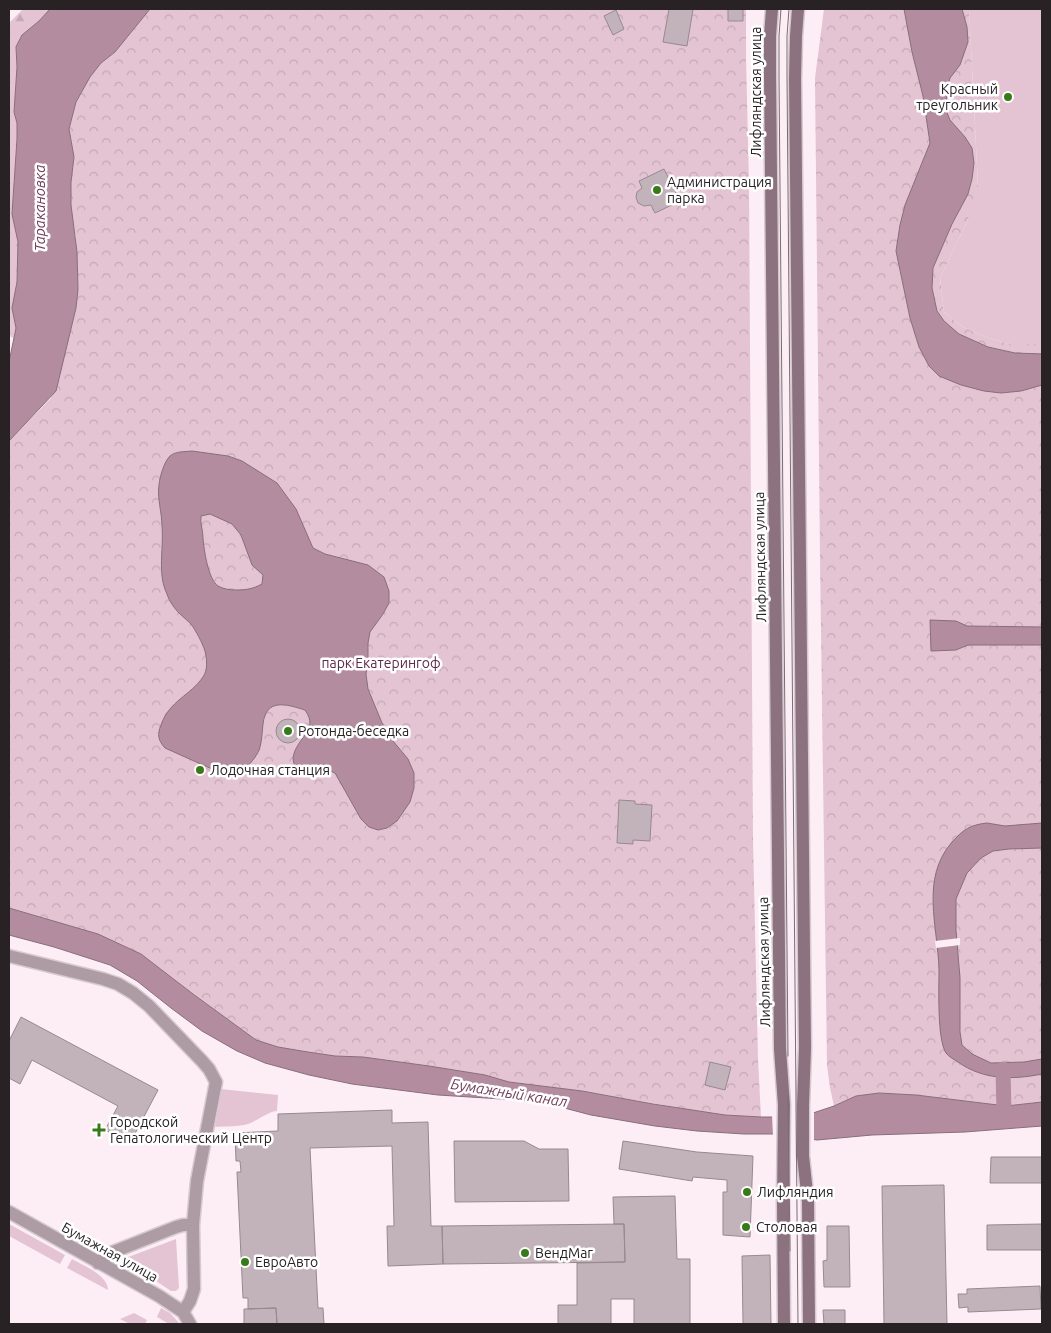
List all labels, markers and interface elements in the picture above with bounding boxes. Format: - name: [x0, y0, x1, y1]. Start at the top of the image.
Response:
- street label: Лифляндская улица: [748, 27, 764, 157]
- place label: Красный треугольник: [916, 81, 998, 113]
- marker: Красный треугольник: [1002, 91, 1014, 103]
- water label: Таракановка: [31, 165, 48, 251]
- place label: Администрация парка: [667, 174, 772, 206]
- marker: Администрация парка: [651, 184, 663, 196]
- street label: Лифляндская улица: [751, 492, 769, 622]
- park label: парк Екатерингоф: [321, 655, 441, 671]
- place label: Ротонда-беседка: [298, 723, 409, 739]
- marker: Ротонда-беседка: [282, 725, 294, 737]
- place label: Лодочная станция: [210, 762, 330, 778]
- marker: Лодочная станция: [194, 764, 206, 776]
- street label: Лифляндская улица: [755, 897, 773, 1027]
- water label: Бумажный канал: [450, 1075, 569, 1110]
- place label: Городской Гепатологический Центр: [110, 1114, 272, 1146]
- marker: Городской Гепатологический Центр: [92, 1123, 106, 1137]
- place label: Лифляндия: [757, 1184, 834, 1200]
- marker: Лифляндия: [741, 1186, 753, 1198]
- street label: Бумажная улица: [59, 1219, 161, 1285]
- place label: Столовая: [756, 1219, 818, 1235]
- marker: Столовая: [740, 1221, 752, 1233]
- place label: ВендМаг: [535, 1245, 593, 1261]
- marker: ВендМаг: [519, 1247, 531, 1259]
- place label: ЕвроАвто: [255, 1254, 318, 1270]
- marker: ЕвроАвто: [239, 1256, 251, 1268]

